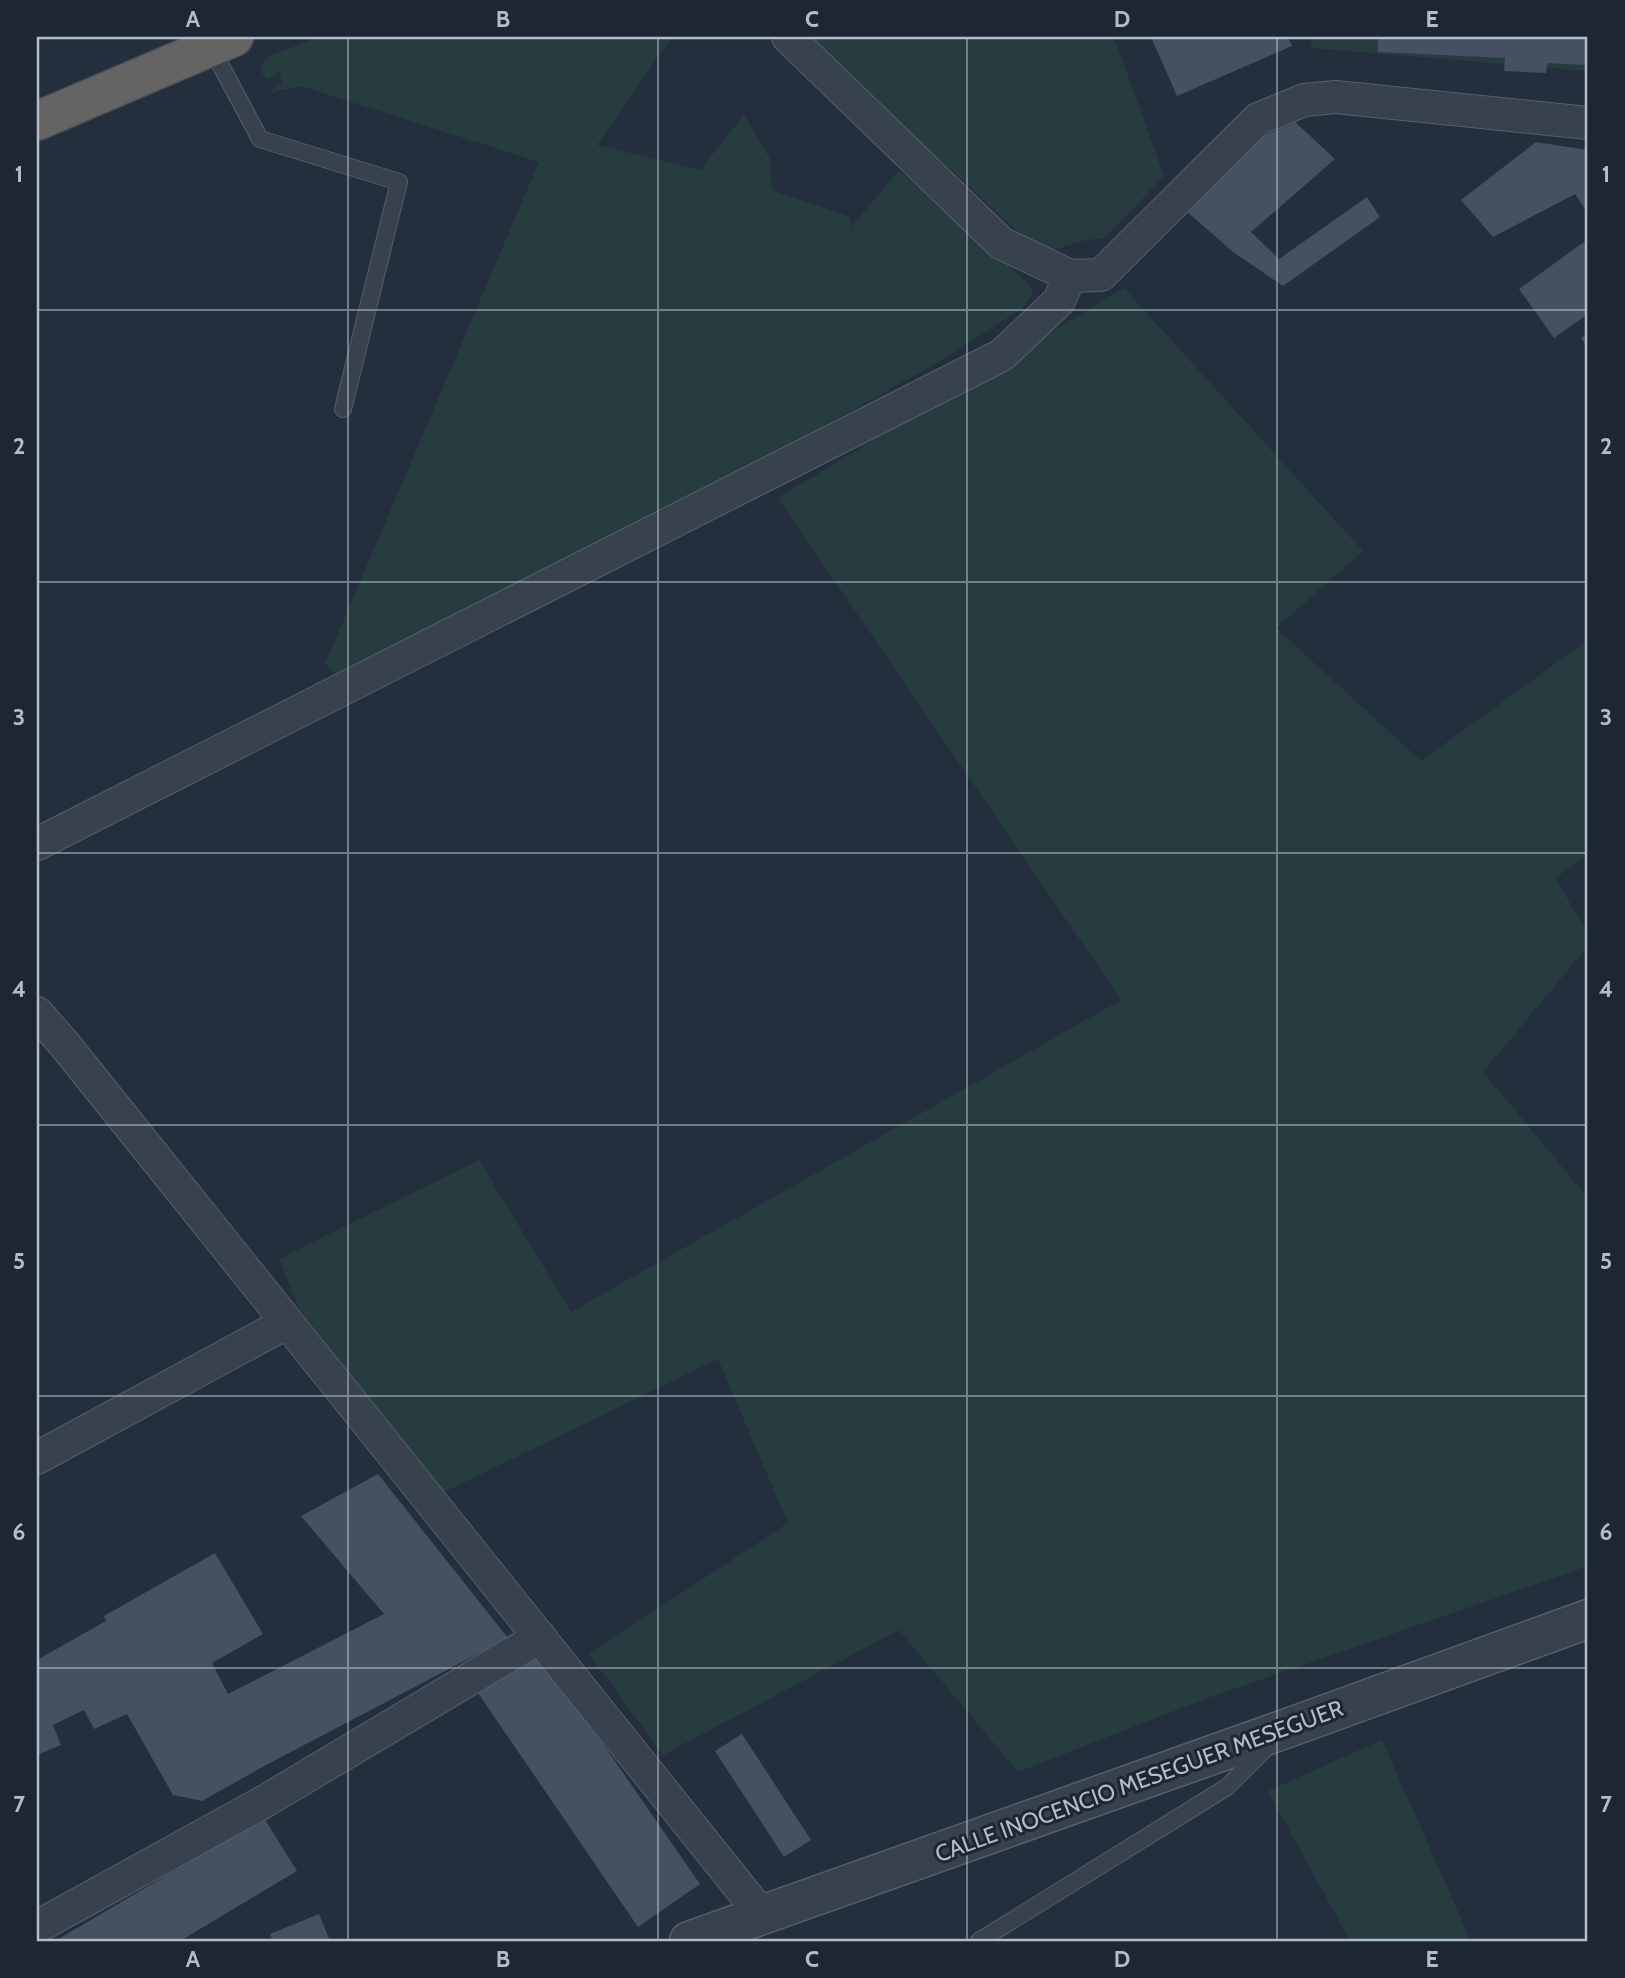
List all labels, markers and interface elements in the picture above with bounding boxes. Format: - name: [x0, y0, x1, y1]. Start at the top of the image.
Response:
- text: A: [186, 5, 201, 33]
- text: B: [496, 5, 510, 33]
- text: C: [805, 5, 819, 33]
- text: D: [1114, 5, 1130, 33]
- text: E: [1425, 5, 1439, 33]
- text: 1: [15, 160, 23, 188]
- text: 1: [1602, 160, 1610, 188]
- text: 2: [13, 432, 25, 460]
- text: 2: [1600, 432, 1612, 460]
- text: 3: [13, 703, 25, 731]
- text: 3: [1600, 703, 1612, 731]
- text: 4: [12, 975, 26, 1003]
- text: 4: [1599, 975, 1613, 1003]
- text: 5: [13, 1247, 25, 1275]
- text: 5: [1600, 1247, 1612, 1275]
- text: 6: [13, 1518, 25, 1546]
- text: 6: [1600, 1518, 1612, 1546]
- street label: CALLE INOCENCIO MESEGUER MESEGUER: [931, 1694, 1347, 1868]
- text: 7: [13, 1790, 25, 1818]
- text: 7: [1600, 1790, 1612, 1818]
- text: A: [186, 1945, 201, 1973]
- text: B: [496, 1945, 510, 1973]
- text: C: [805, 1945, 819, 1973]
- text: D: [1114, 1945, 1130, 1973]
- text: E: [1425, 1945, 1439, 1973]

